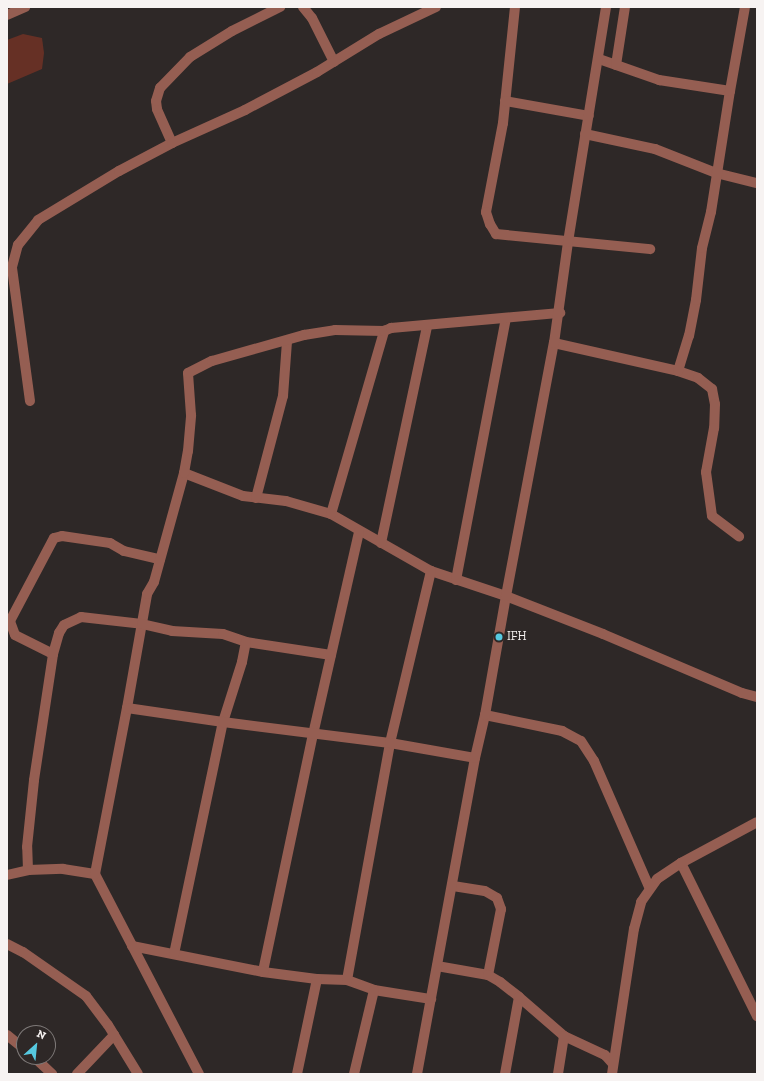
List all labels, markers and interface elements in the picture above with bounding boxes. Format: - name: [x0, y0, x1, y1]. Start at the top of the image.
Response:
- place label: IFH: [507, 630, 527, 644]
- marker: IFH: [494, 632, 504, 642]
- north arrow: [16, 1025, 56, 1065]
- text: N: [35, 1027, 48, 1042]

